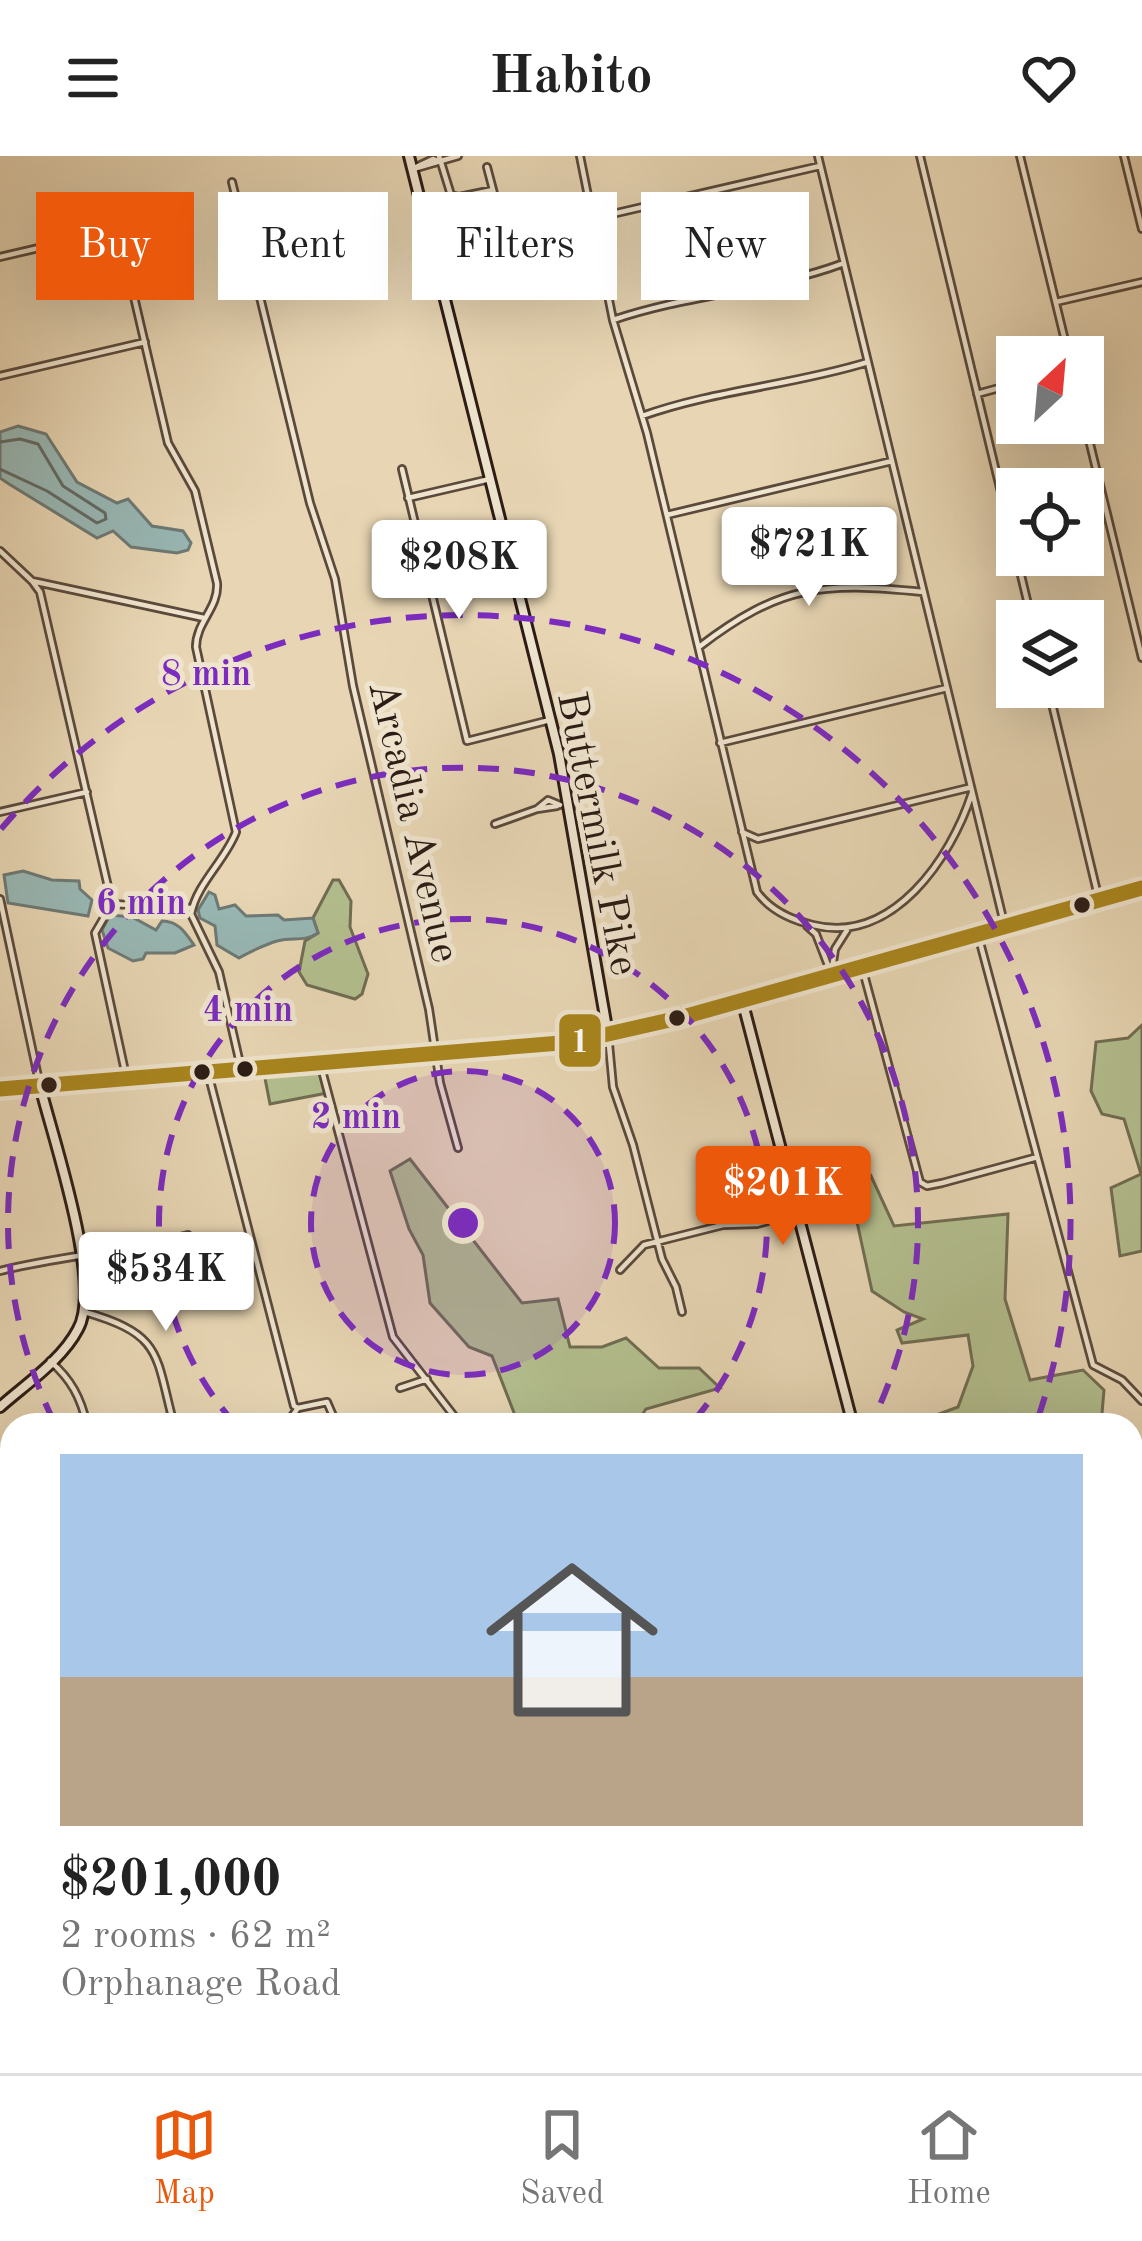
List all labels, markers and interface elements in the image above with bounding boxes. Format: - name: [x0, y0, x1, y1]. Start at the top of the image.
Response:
- icon: menu: [60, 45, 126, 111]
- icon: heart: [1016, 45, 1082, 111]
- text: Habito: [489, 51, 653, 105]
- chip: Buy: [36, 192, 194, 300]
- chip: Rent: [218, 192, 388, 300]
- chip: Filters: [412, 192, 617, 300]
- chip: New: [641, 192, 809, 300]
- north arrow: [996, 336, 1104, 444]
- map controls: [996, 336, 1104, 708]
- button: locate: [996, 468, 1104, 576]
- pin: $721K: [725, 507, 893, 609]
- pin: $208K: [375, 520, 543, 622]
- text: $721K: [749, 526, 869, 565]
- text: $208K: [399, 539, 519, 578]
- button: layers: [996, 600, 1104, 708]
- text: 8 min: [161, 658, 251, 694]
- street label: Arcadia Avenue: [359, 677, 465, 967]
- street label: Buttermilk Pike: [548, 688, 644, 979]
- text: 6 min: [96, 887, 186, 923]
- unlabelled marker: [1071, 894, 1093, 916]
- text: 4 min: [203, 994, 293, 1030]
- unlabelled marker: [666, 1007, 688, 1029]
- line badge: 1: [557, 1012, 603, 1069]
- text: 1: [570, 1027, 590, 1060]
- unlabelled marker: [234, 1058, 256, 1080]
- unlabelled marker: [191, 1061, 213, 1083]
- unlabelled marker: [38, 1074, 60, 1096]
- text: 2 min: [311, 1101, 401, 1137]
- pin: $201K: [699, 1146, 867, 1248]
- text: $201K: [723, 1165, 843, 1204]
- centre of rings: [442, 1202, 484, 1244]
- pin: $534K: [82, 1232, 250, 1334]
- text: $534K: [106, 1251, 226, 1290]
- icon: home: [464, 1532, 680, 1748]
- text: $201,000: [60, 1856, 281, 1907]
- text: 2 rooms · 62 m²: [60, 1917, 331, 1956]
- text: Orphanage Road: [60, 1965, 341, 2004]
- tab: Map: [151, 2102, 217, 2215]
- tab: Saved: [520, 2102, 604, 2215]
- tab: Home: [907, 2102, 991, 2215]

